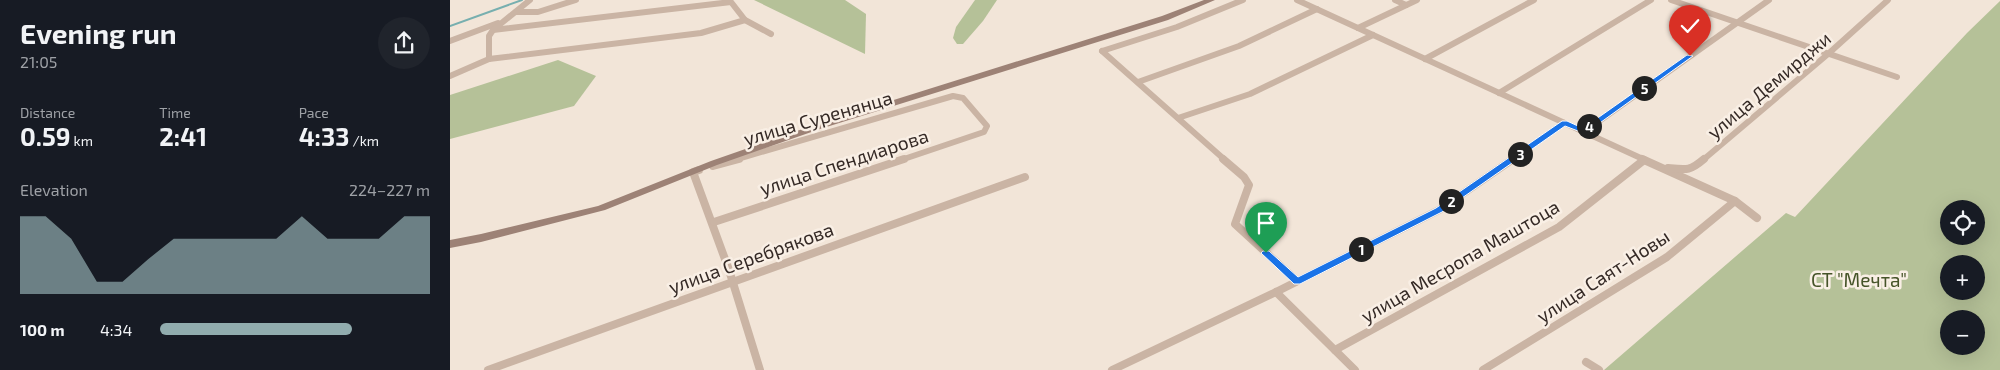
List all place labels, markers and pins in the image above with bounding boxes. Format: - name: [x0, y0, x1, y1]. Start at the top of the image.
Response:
- pin: [1669, 5, 1711, 56]
- pin: 5: [1632, 76, 1656, 100]
- pin: 4: [1576, 114, 1602, 138]
- pin: 3: [1508, 142, 1532, 166]
- pin: 2: [1438, 188, 1464, 214]
- pin: [1245, 202, 1287, 253]
- pin: 1: [1348, 236, 1374, 262]

